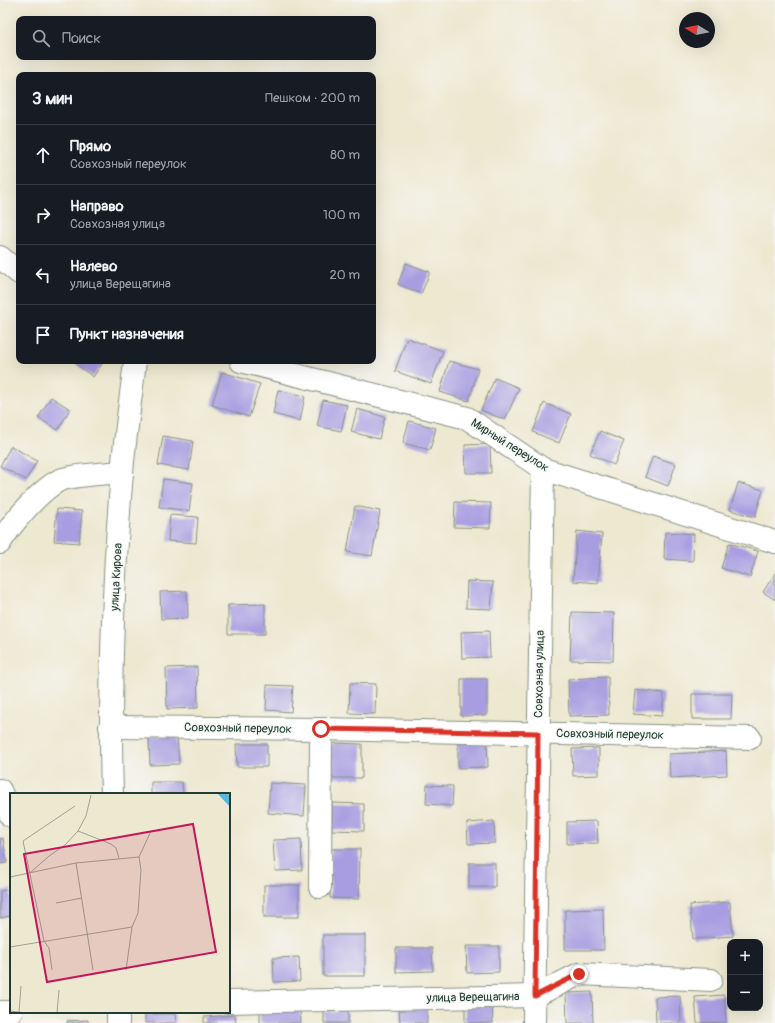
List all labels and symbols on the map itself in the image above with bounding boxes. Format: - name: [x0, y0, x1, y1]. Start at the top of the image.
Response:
- north arrow: [679, 12, 715, 48]
- street label: Мирный переулок: [468, 415, 552, 475]
- street label: улица Кирова: [107, 542, 126, 613]
- street label: Совхозная улица: [531, 630, 548, 718]
- street label: Совхозный переулок: [184, 720, 292, 737]
- route start: [312, 720, 330, 738]
- street label: Совхозный переулок: [556, 726, 664, 743]
- inset map: [10, 793, 230, 1013]
- route end: [570, 965, 588, 983]
- street label: улица Верещагина: [425, 989, 520, 1006]

